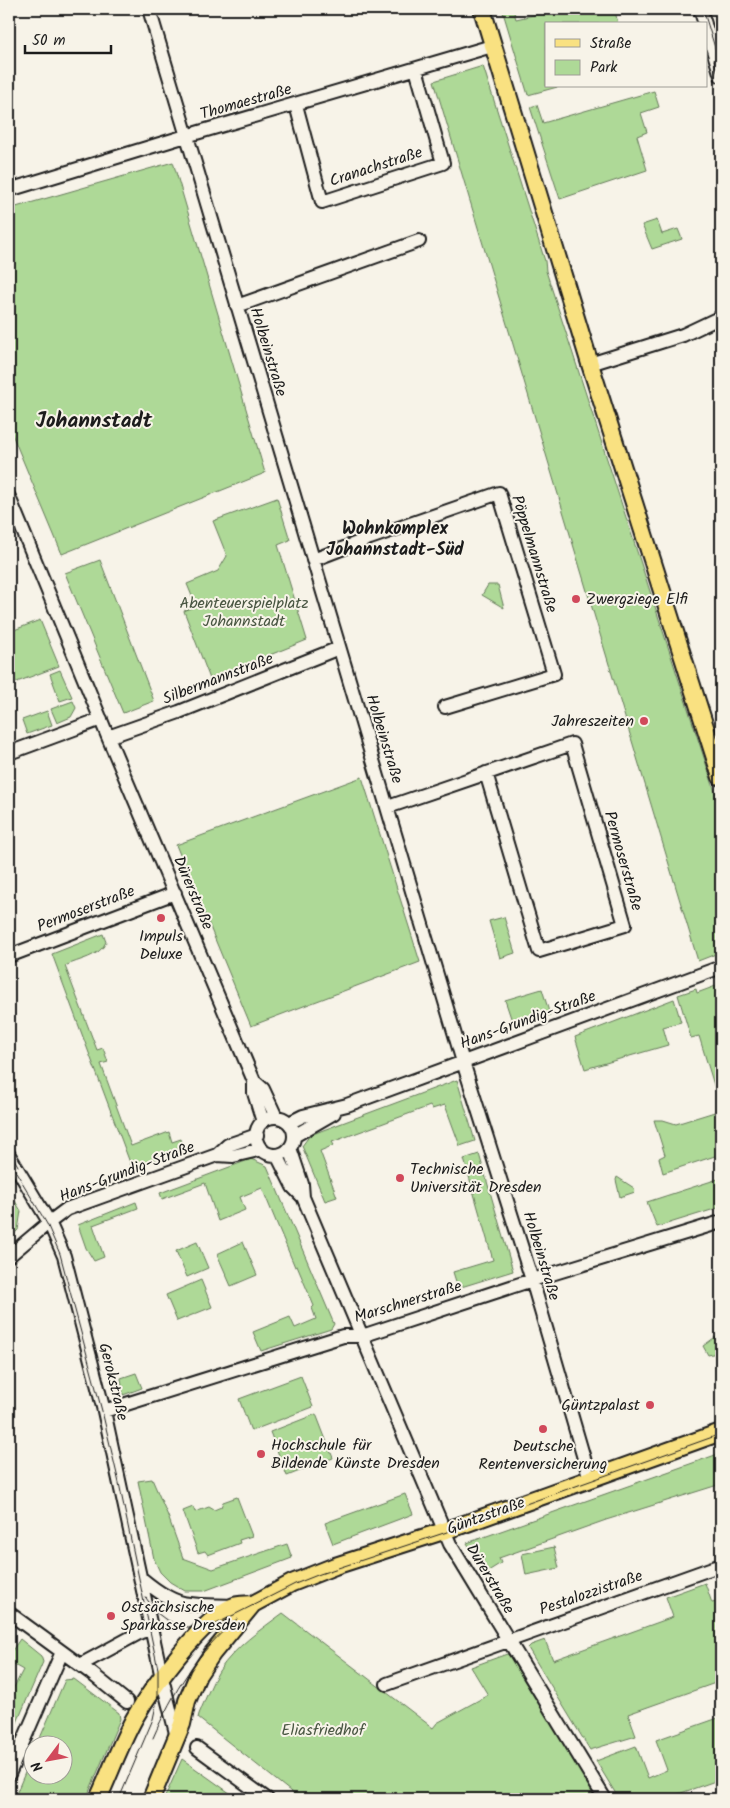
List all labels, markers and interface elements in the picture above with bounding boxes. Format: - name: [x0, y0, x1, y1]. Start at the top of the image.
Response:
- scale bar: [25, 22, 111, 54]
- legend: [545, 22, 708, 88]
- text: 50 m: [32, 29, 66, 53]
- text: Straße: [590, 32, 632, 56]
- text: Park: [590, 56, 618, 80]
- street label: Thomaestraße: [197, 77, 295, 127]
- street label: Cranachstraße: [326, 140, 426, 194]
- street label: Holbeinstraße: [243, 304, 293, 400]
- district label: Johannstadt: [36, 405, 153, 438]
- street label: Pöppelmannstraße: [504, 492, 564, 616]
- district label: Wohnkomplex Johannstadt-Süd: [326, 515, 464, 565]
- place label: Zwergziege Elfi: [586, 587, 688, 612]
- park label: Abenteuerspielplatz Johannstadt: [179, 591, 309, 634]
- marker: Zwergziege Elfi: [570, 593, 582, 605]
- street label: Silbermannstraße: [159, 646, 277, 712]
- street label: Holbeinstraße: [359, 691, 409, 787]
- place label: Jahreszeiten: [551, 709, 634, 734]
- marker: Jahreszeiten: [638, 715, 650, 727]
- street label: Permoserstraße: [597, 808, 649, 914]
- street label: Dürerstraße: [166, 852, 220, 934]
- street label: Permoserstraße: [34, 879, 138, 939]
- marker: Impuls Deluxe: [155, 912, 167, 924]
- place label: Impuls Deluxe: [139, 924, 183, 967]
- street label: Hans-Grundig-Straße: [457, 984, 599, 1056]
- street label: Hans-Grundig-Straße: [56, 1135, 198, 1209]
- place label: Technische Universität Dresden: [410, 1157, 541, 1200]
- marker: Technische Universität Dresden: [394, 1172, 406, 1184]
- street label: Holbeinstraße: [516, 1208, 566, 1304]
- street label: Marschnerstraße: [351, 1274, 465, 1330]
- street label: Gerokstraße: [91, 1340, 135, 1424]
- place label: Güntzpalast: [561, 1393, 641, 1418]
- marker: Güntzpalast: [644, 1399, 656, 1411]
- marker: Deutsche Rentenversicherung: [537, 1423, 549, 1435]
- place label: Hochschule für Bildende Künste Dresden: [271, 1433, 440, 1476]
- place label: Deutsche Rentenversicherung: [479, 1434, 607, 1477]
- marker: Hochschule für Bildende Künste Dresden: [255, 1448, 267, 1460]
- street label: Güntzstraße: [443, 1490, 529, 1542]
- street label: Dürerstraße: [459, 1539, 521, 1619]
- street label: Pestalozzistraße: [536, 1564, 646, 1622]
- place label: Ostsächsische Sparkasse Dresden: [121, 1595, 246, 1638]
- marker: Ostsächsische Sparkasse Dresden: [105, 1610, 117, 1622]
- park label: Eliasfriedhof: [281, 1718, 367, 1743]
- north arrow: [22, 1736, 72, 1786]
- text: N: [26, 1757, 49, 1776]

